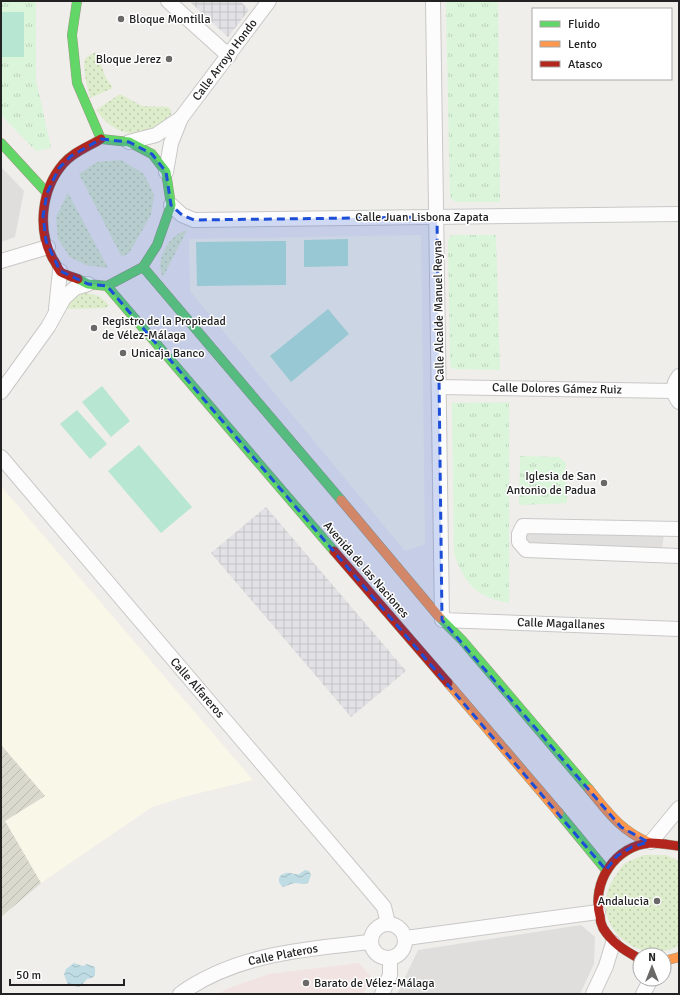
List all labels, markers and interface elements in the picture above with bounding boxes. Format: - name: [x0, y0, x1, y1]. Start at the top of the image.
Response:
- legend: [532, 8, 672, 80]
- place label: Bloque Montilla: [129, 12, 210, 27]
- marker: Bloque Montilla: [116, 14, 126, 24]
- street label: Calle Arroyo Hondo: [189, 16, 261, 104]
- text: Fluido: [568, 17, 600, 32]
- text: Lento: [568, 37, 597, 52]
- place label: Bloque Jerez: [96, 52, 161, 67]
- marker: Bloque Jerez: [164, 54, 174, 64]
- text: Atasco: [568, 57, 603, 72]
- street label: Calle Juan Lisbona Zapata: [355, 210, 489, 225]
- street label: Calle Alcalde Manuel Reyna: [430, 240, 448, 382]
- place label: Registro de la Propiedad de Vélez-Málaga: [102, 314, 226, 343]
- marker: Registro de la Propiedad de Vélez-Málaga: [89, 323, 99, 333]
- place label: Unicaja Banco: [131, 346, 204, 361]
- marker: Unicaja Banco: [118, 348, 128, 358]
- street label: Calle Dolores Gámez Ruiz: [492, 380, 622, 398]
- place label: Iglesia de San Antonio de Padua: [507, 469, 596, 498]
- marker: Iglesia de San Antonio de Padua: [599, 478, 609, 488]
- street label: Avenida de las Naciones: [320, 519, 412, 621]
- street label: Calle Magallanes: [517, 615, 605, 633]
- street label: Calle Alfareros: [167, 655, 227, 721]
- place label: Andalucia: [598, 894, 649, 909]
- marker: Andalucia: [652, 896, 662, 906]
- street label: Calle Plateros: [247, 941, 319, 969]
- north arrow: [632, 947, 672, 987]
- text: N: [648, 951, 656, 964]
- scale bar: [10, 961, 124, 987]
- text: 50 m: [16, 968, 41, 983]
- place label: Barato de Vélez-Málaga: [314, 976, 434, 991]
- marker: Barato de Vélez-Málaga: [301, 978, 311, 988]

